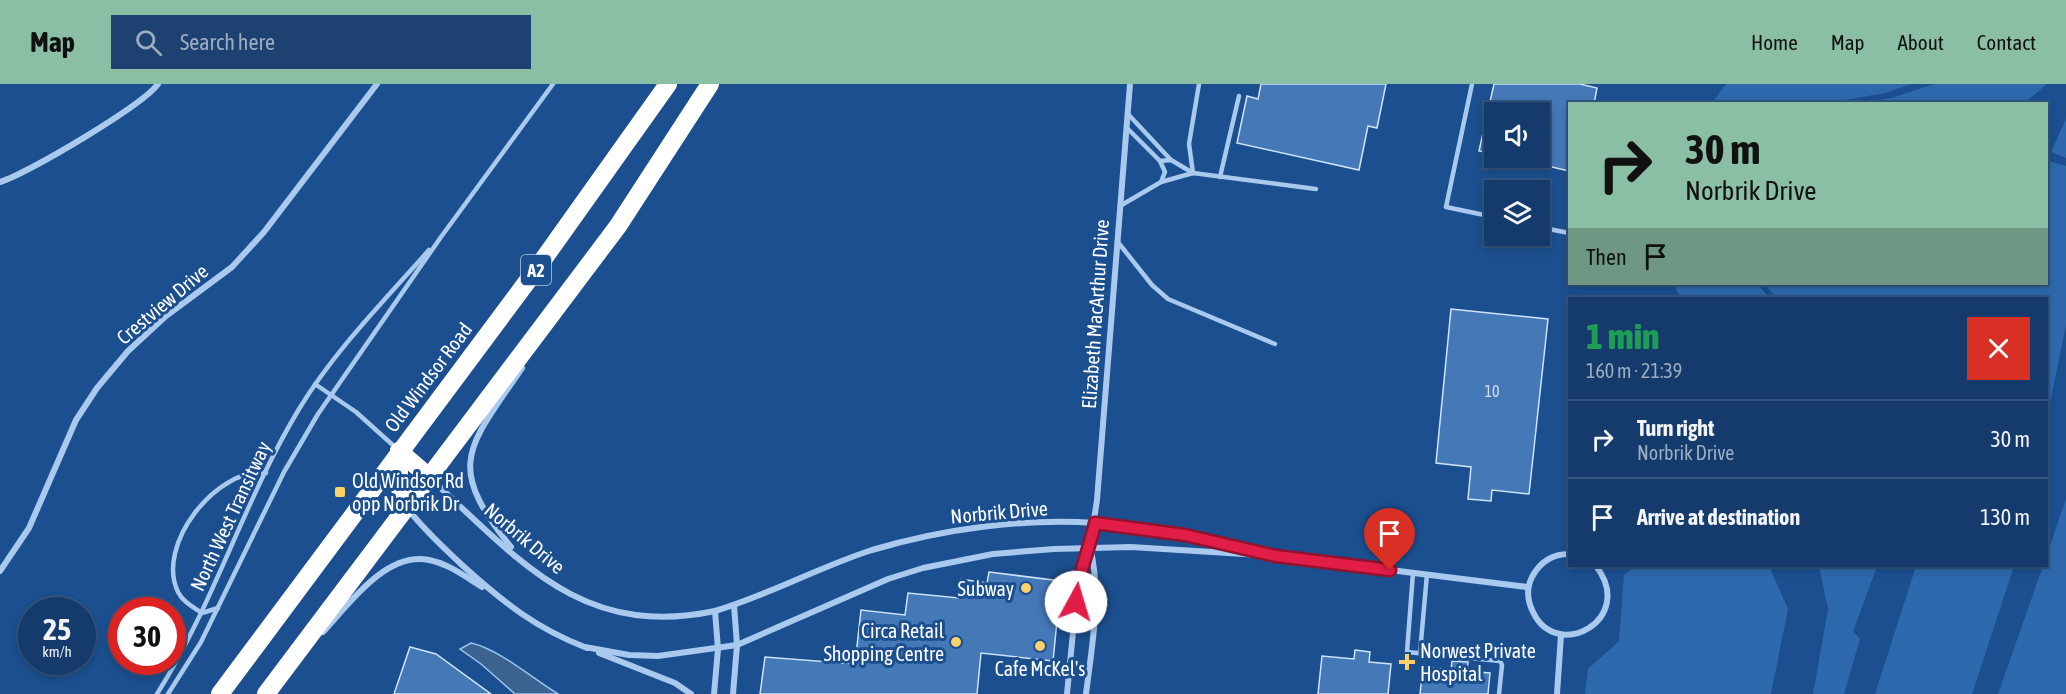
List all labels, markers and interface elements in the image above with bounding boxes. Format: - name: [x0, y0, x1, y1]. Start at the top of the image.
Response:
- search box: [111, 15, 531, 69]
- text: Map: [30, 26, 75, 58]
- icon: search: [132, 26, 165, 59]
- text: Search here: [180, 29, 275, 55]
- text: Home: [1751, 30, 1798, 54]
- text: Map: [1831, 30, 1865, 54]
- text: About: [1898, 30, 1944, 54]
- text: Contact: [1977, 30, 2036, 54]
- map controls: [1484, 102, 1550, 246]
- button: sound: [1484, 102, 1550, 168]
- text: 30 m: [1685, 125, 1760, 173]
- icon: right: [1586, 126, 1664, 204]
- text: Norbrik Drive: [1685, 175, 1817, 206]
- button: layers: [1484, 180, 1550, 246]
- street label: Elizabeth MacArthur Drive: [1077, 218, 1113, 410]
- icon: arrive: [1639, 240, 1672, 273]
- text: Then: [1586, 244, 1627, 270]
- road number: A2: [521, 255, 551, 285]
- street label: Crestview Drive: [112, 259, 212, 349]
- text: 1 min: [1586, 315, 1660, 357]
- button: close: [1967, 317, 2030, 380]
- street label: Old Windsor Road: [380, 318, 476, 436]
- text: 160 m · 21:39: [1586, 359, 1682, 382]
- house number: 10: [1484, 382, 1500, 400]
- text: Turn right: [1637, 415, 1714, 441]
- icon: right: [1586, 423, 1619, 456]
- text: 30 m: [1990, 426, 2030, 452]
- street label: North West Transitway: [185, 438, 275, 594]
- text: Norbrik Drive: [1637, 441, 1734, 464]
- place label: Old Windsor Rd opp Norbrik Dr: [352, 469, 464, 515]
- marker: Old Windsor Rd opp Norbrik Dr: [333, 485, 347, 499]
- street label: Norbrik Drive: [949, 496, 1049, 528]
- street label: Norbrik Drive: [480, 498, 570, 578]
- icon: arrive: [1586, 501, 1619, 534]
- text: Arrive at destination: [1637, 504, 1800, 530]
- text: 130 m: [1980, 504, 2030, 530]
- pin: [1364, 508, 1415, 570]
- icon: arrive: [1373, 517, 1406, 550]
- position arrow: [1044, 570, 1108, 634]
- place label: Subway: [957, 577, 1014, 600]
- marker: Subway: [1019, 581, 1033, 595]
- speed limit sign: 30: [108, 597, 186, 675]
- text: 25: [43, 612, 71, 646]
- place label: Circa Retail Shopping Centre: [823, 619, 945, 665]
- marker: Circa Retail Shopping Centre: [949, 635, 963, 649]
- marker: Cafe McKel's: [1033, 639, 1047, 653]
- place label: Norwest Private Hospital: [1420, 639, 1536, 685]
- text: km/h: [42, 643, 72, 660]
- marker: Norwest Private Hospital: [1398, 653, 1416, 671]
- place label: Cafe McKel's: [995, 657, 1085, 680]

